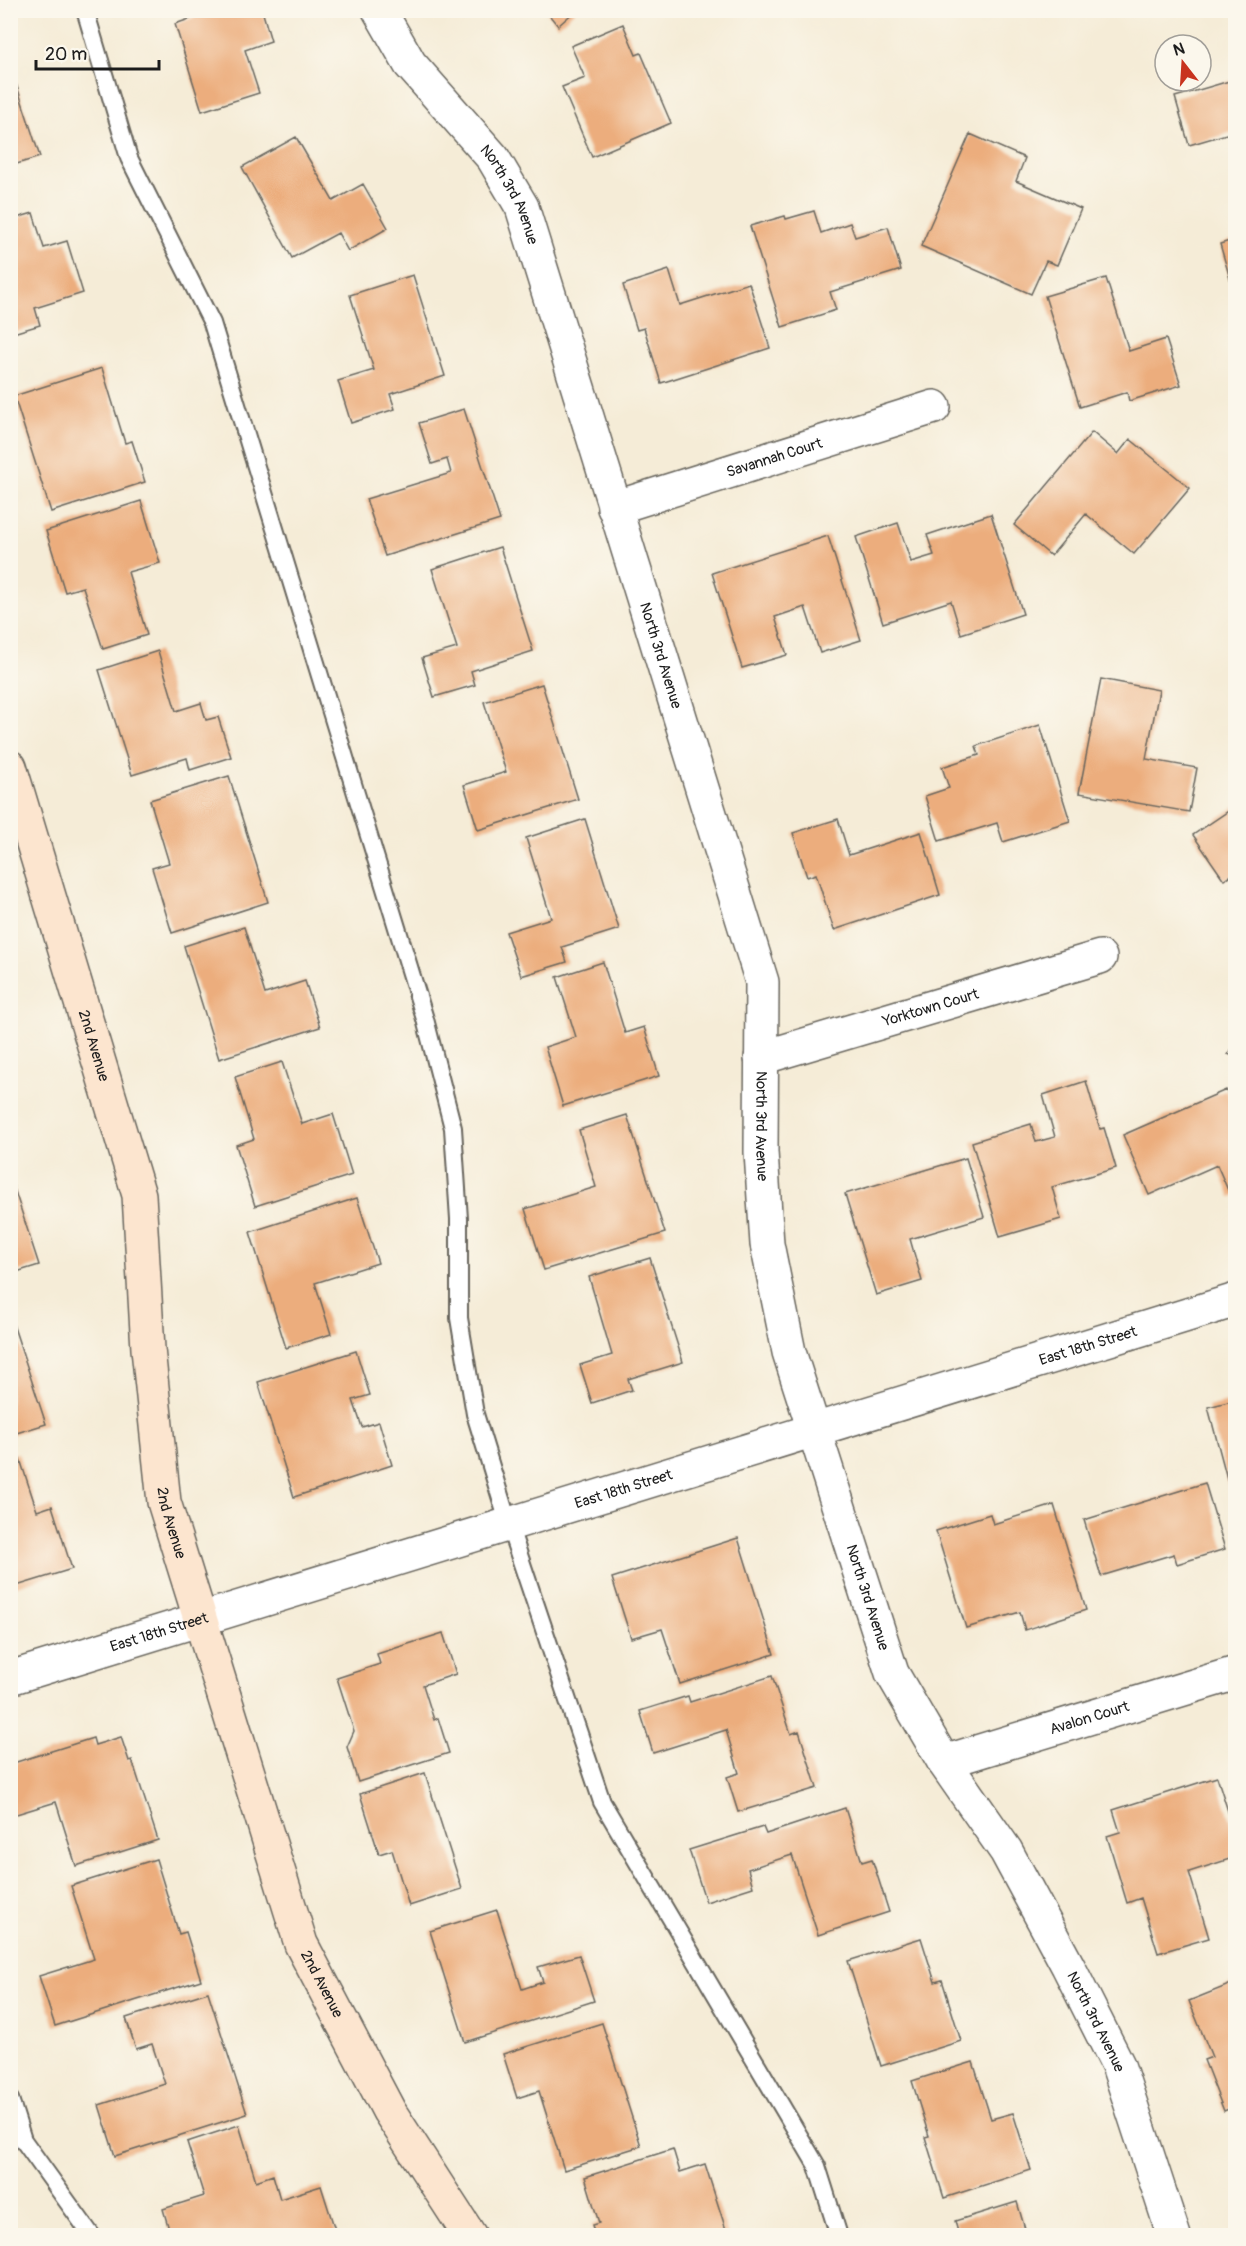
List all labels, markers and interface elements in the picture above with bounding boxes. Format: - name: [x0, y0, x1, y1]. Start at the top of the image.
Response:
- scale bar: [36, 33, 159, 71]
- north arrow: [1153, 33, 1213, 93]
- text: N: [1171, 38, 1187, 61]
- text: 20 m: [45, 43, 87, 66]
- street label: North 3rd Avenue: [476, 141, 542, 247]
- street label: Savannah Court: [724, 434, 826, 482]
- street label: North 3rd Avenue: [635, 600, 686, 712]
- street label: Yorktown Court: [880, 984, 982, 1031]
- street label: 2nd Avenue: [74, 1008, 113, 1084]
- street label: North 3rd Avenue: [751, 1071, 772, 1182]
- street label: East 18th Street: [1037, 1322, 1140, 1370]
- street label: East 18th Street: [572, 1465, 676, 1513]
- street label: 2nd Avenue: [152, 1486, 190, 1562]
- street label: North 3rd Avenue: [841, 1542, 893, 1653]
- street label: East 18th Street: [108, 1608, 211, 1657]
- street label: Avalon Court: [1047, 1697, 1133, 1739]
- street label: 2nd Avenue: [296, 1947, 347, 2022]
- street label: North 3rd Avenue: [1062, 1968, 1129, 2075]

